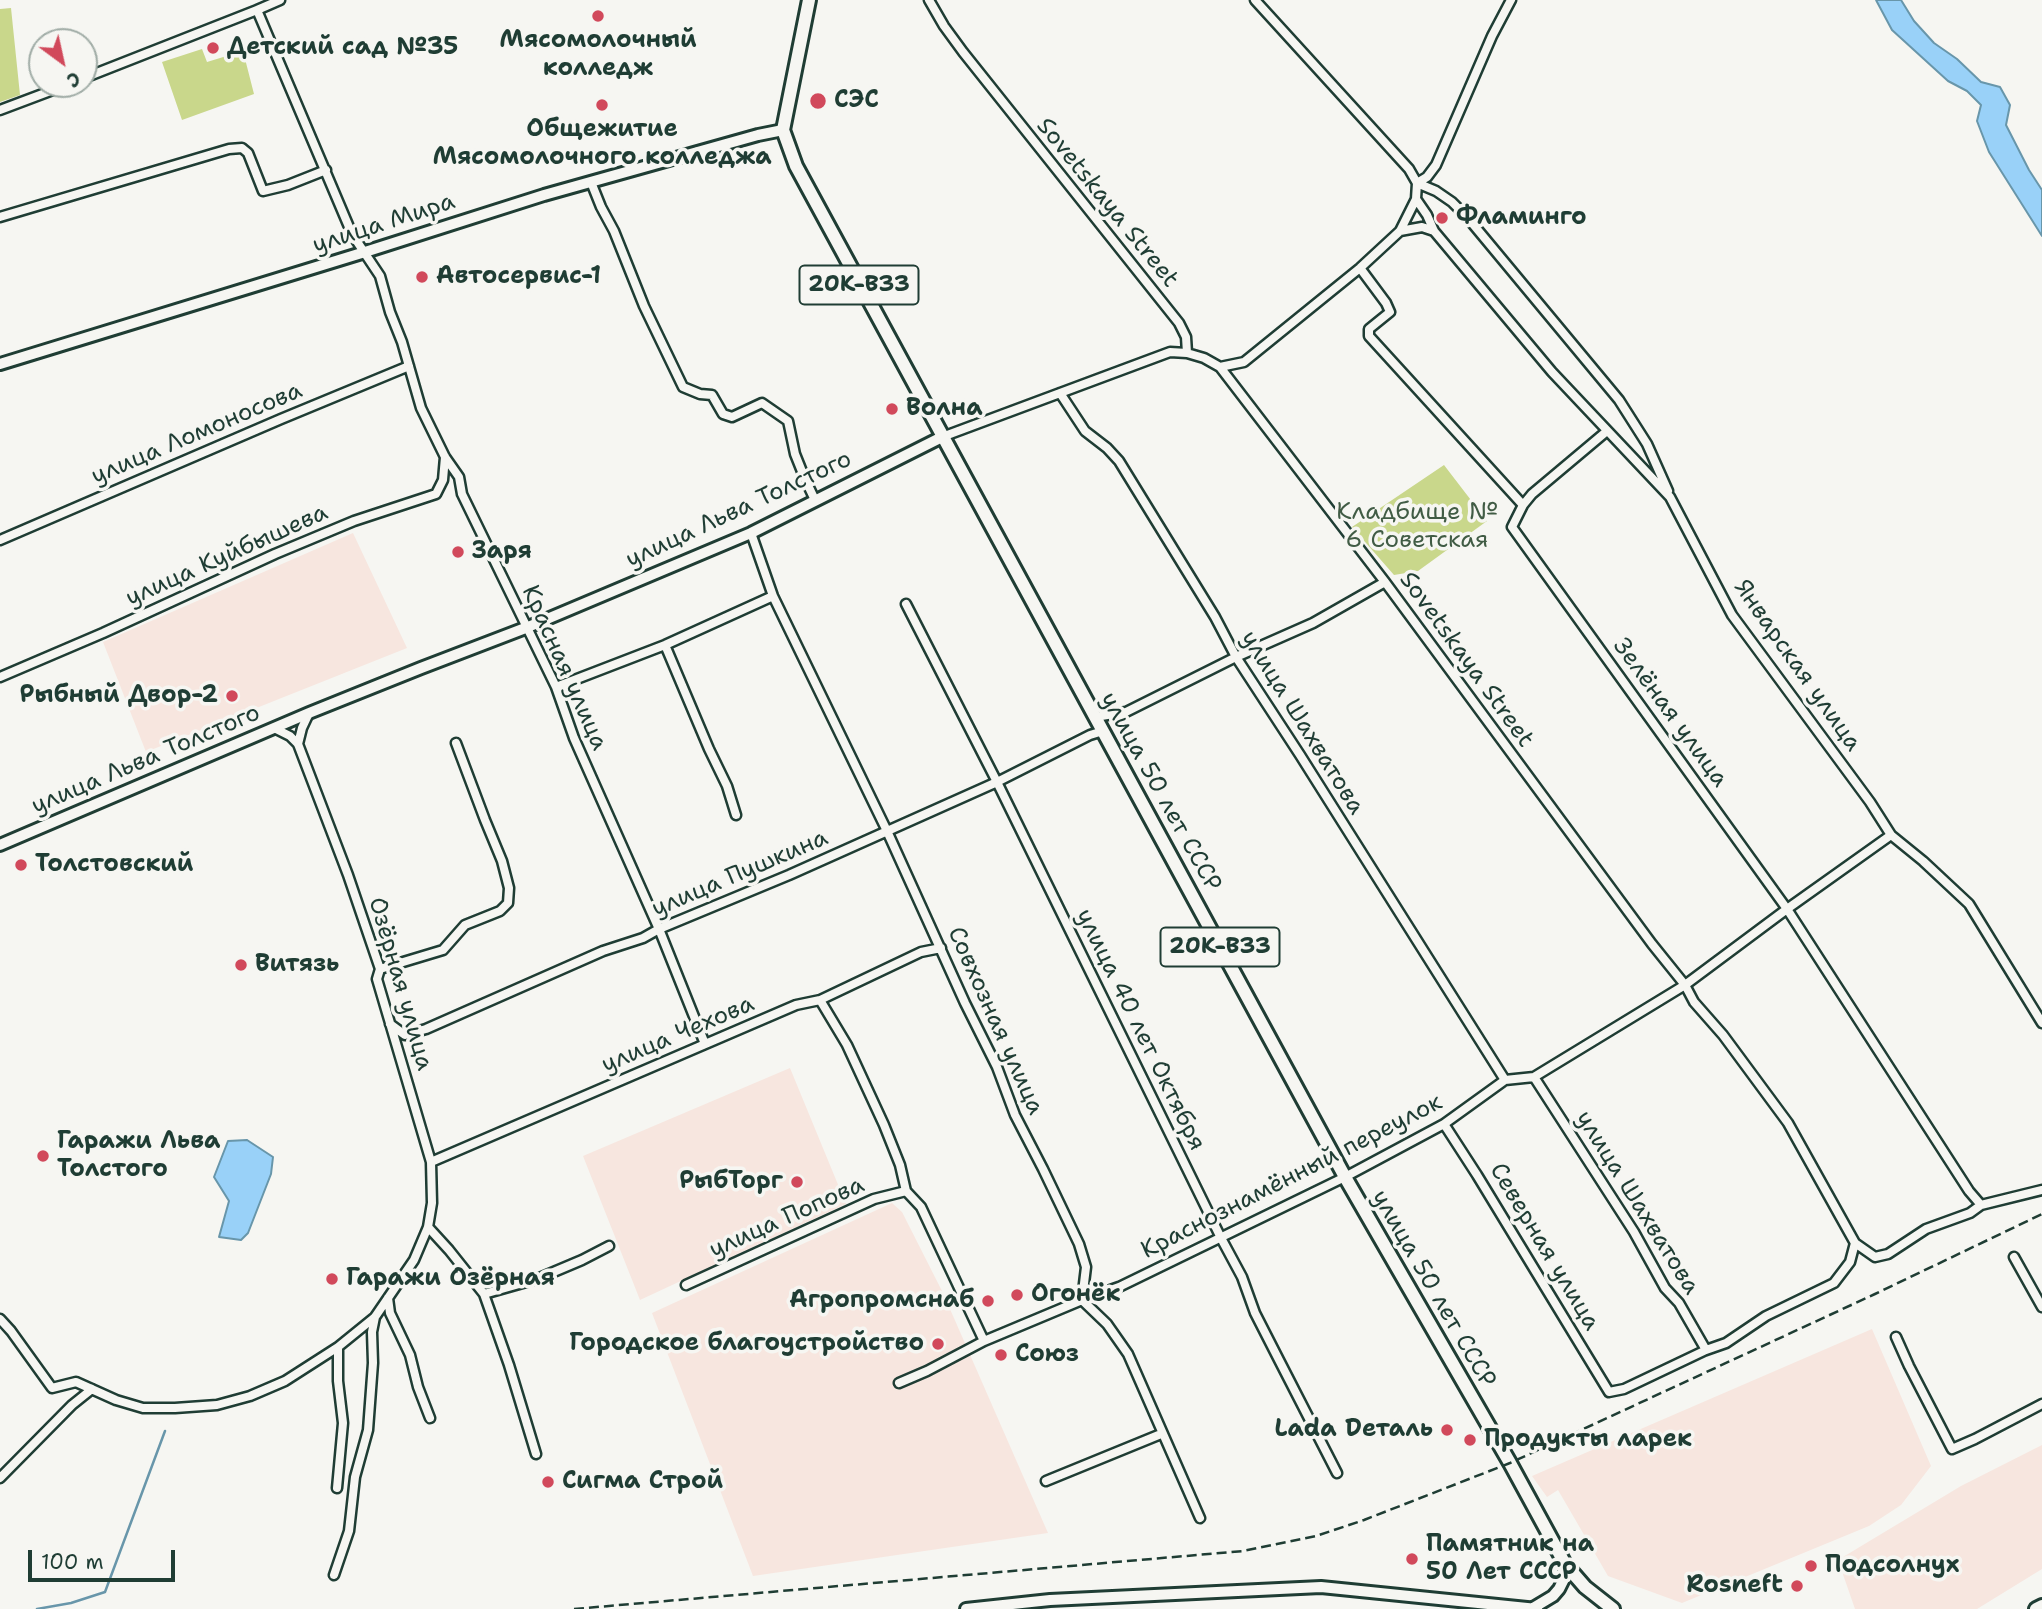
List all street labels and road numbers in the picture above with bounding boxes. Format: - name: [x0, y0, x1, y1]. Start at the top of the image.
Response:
- street label: Sovetskaya Street: [1030, 112, 1184, 294]
- street label: улица Мира: [309, 187, 459, 261]
- road number: 20К-В33: [800, 266, 918, 304]
- street label: улица Ломоносова: [87, 377, 307, 491]
- street label: улица Льва Толстого: [622, 445, 856, 575]
- street label: улица Куйбышева: [121, 498, 333, 614]
- street label: Sovetskaya Street: [1393, 567, 1539, 753]
- street label: Январская улица: [1727, 575, 1867, 757]
- street label: Красная улица: [515, 581, 613, 755]
- street label: улица Шахватова: [1234, 626, 1370, 820]
- street label: Зелёная улица: [1606, 633, 1734, 793]
- street label: улица 50 лет СССР: [1093, 687, 1227, 897]
- street label: улица Льва Толстого: [27, 699, 265, 821]
- street label: улица Пушкина: [648, 824, 832, 924]
- street label: Озёрная улица: [362, 894, 438, 1074]
- street label: улица 40 лет Октября: [1069, 904, 1211, 1156]
- street label: Совхозная улица: [941, 923, 1049, 1119]
- road number: 20К-В33: [1160, 928, 1280, 966]
- street label: улица Чехова: [597, 990, 759, 1080]
- street label: Краснознамённый переулок: [1137, 1088, 1447, 1266]
- street label: улица Шахватова: [1569, 1106, 1705, 1300]
- street label: Северная улица: [1483, 1158, 1605, 1336]
- street label: улица Попова: [705, 1171, 869, 1265]
- street label: улица 50 лет СССР: [1365, 1185, 1501, 1393]

